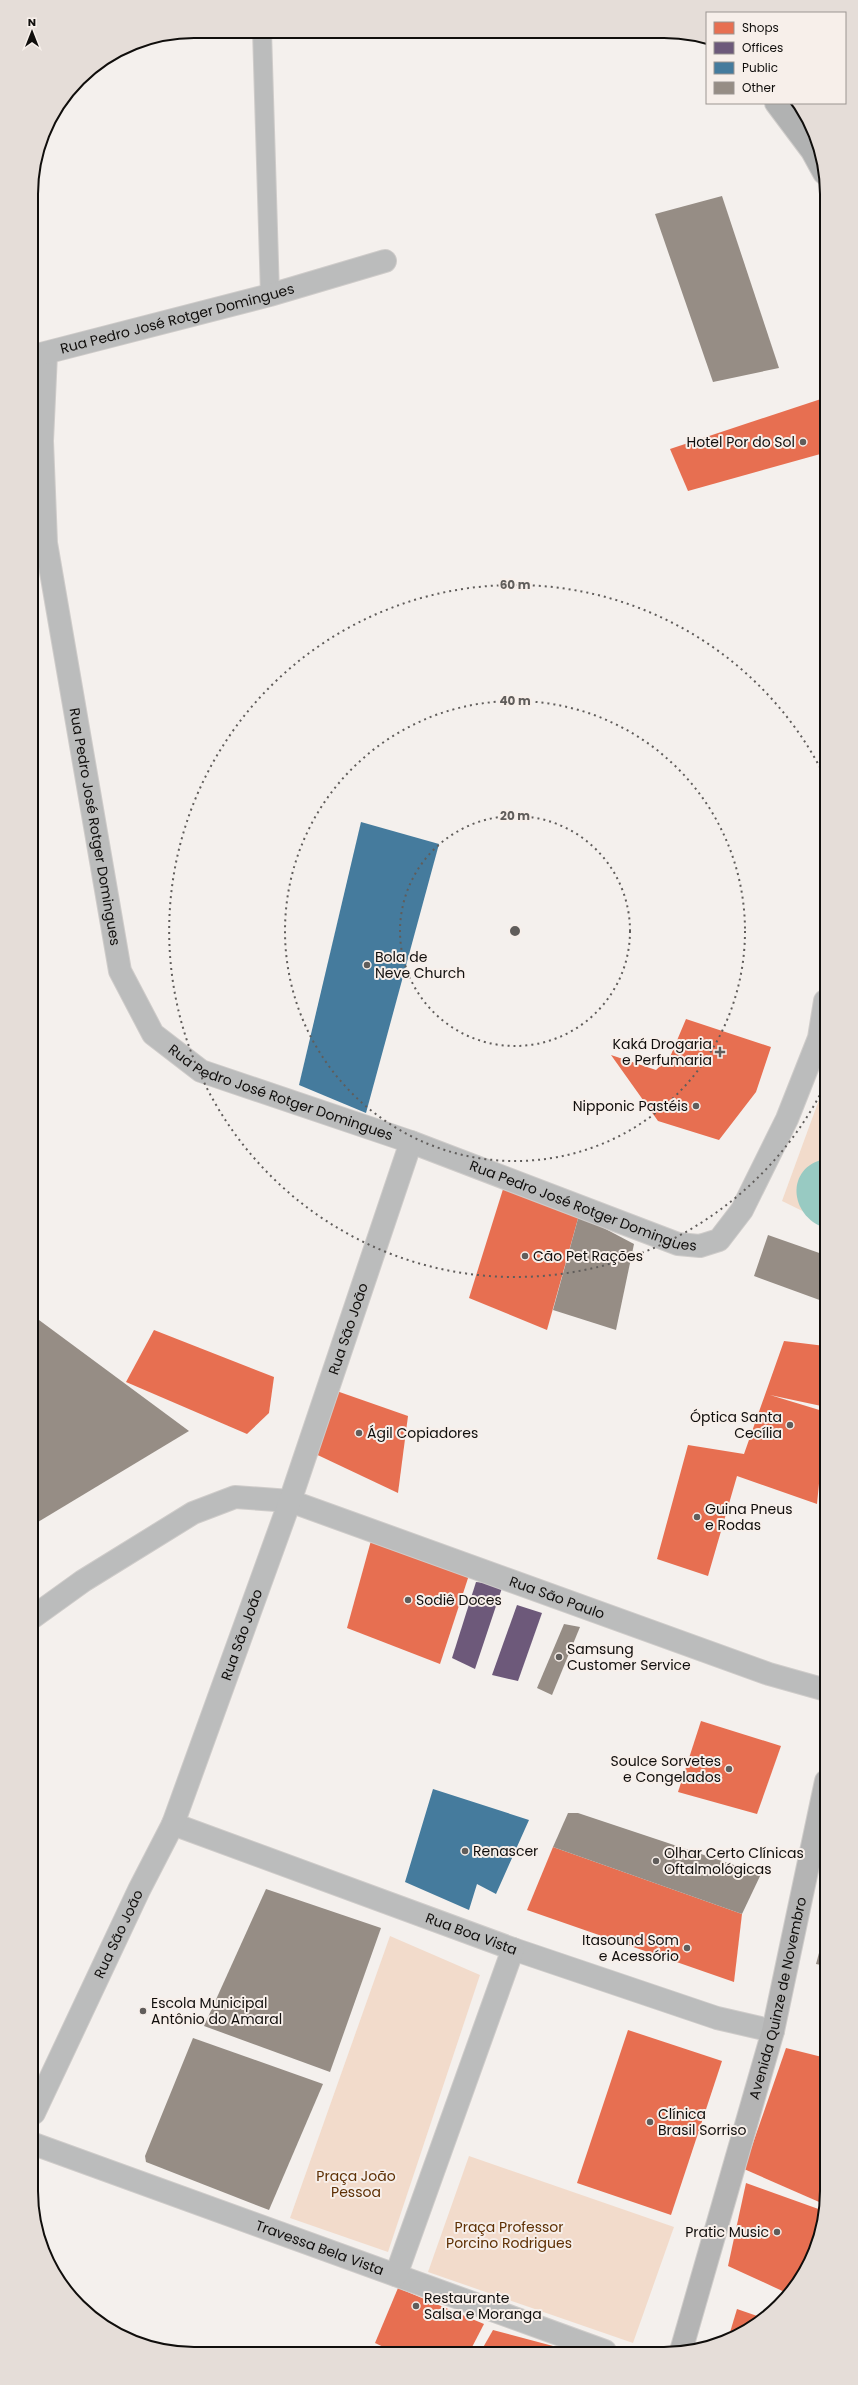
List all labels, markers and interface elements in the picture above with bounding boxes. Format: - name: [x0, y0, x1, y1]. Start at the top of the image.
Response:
- north arrow: [12, 12, 52, 52]
- legend: [706, 12, 846, 104]
- text: N: [28, 14, 36, 30]
- text: Shops: [742, 19, 779, 36]
- text: Offices: [742, 39, 783, 56]
- text: Public: [742, 59, 778, 76]
- text: Other: [742, 79, 776, 96]
- street label: Rua Pedro José Rotger Domingues: [58, 278, 297, 359]
- place label: Hotel Por do Sol: [687, 432, 795, 452]
- marker: Hotel Por do Sol: [798, 437, 808, 447]
- text: 60 m: [500, 576, 531, 593]
- text: 40 m: [499, 692, 531, 709]
- street label: Rua Pedro José Rotger Domingues: [65, 706, 125, 947]
- text: 20 m: [500, 807, 530, 824]
- centre of rings: [508, 924, 522, 938]
- place label: Bola de Neve Church: [375, 947, 465, 983]
- marker: Bola de Neve Church: [362, 960, 372, 970]
- place label: Kaká Drogaria e Perfumaria: [613, 1034, 712, 1070]
- street label: Rua Pedro José Rotger Domingues: [164, 1039, 396, 1145]
- marker: Kaká Drogaria e Perfumaria: [715, 1047, 725, 1057]
- place label: Nipponic Pastéis: [573, 1096, 688, 1116]
- marker: Nipponic Pastéis: [691, 1101, 701, 1111]
- street label: Rua Pedro José Rotger Domingues: [467, 1155, 698, 1256]
- place label: Cão Pet Rações: [533, 1246, 643, 1266]
- marker: Cão Pet Rações: [520, 1251, 530, 1261]
- street label: Rua São João: [323, 1280, 373, 1377]
- place label: Óptica Santa Cecília: [690, 1407, 782, 1443]
- marker: Óptica Santa Cecília: [785, 1420, 795, 1430]
- place label: Ágil Copiadores: [367, 1423, 478, 1443]
- marker: Ágil Copiadores: [354, 1428, 364, 1438]
- place label: Guina Pneus e Rodas: [705, 1499, 792, 1535]
- marker: Guina Pneus e Rodas: [692, 1512, 702, 1522]
- street label: Rua São Paulo: [507, 1571, 608, 1624]
- street label: Rua São João: [216, 1586, 267, 1683]
- place label: Sodiê Doces: [416, 1590, 502, 1610]
- marker: Sodiê Doces: [403, 1595, 413, 1605]
- place label: Samsung Customer Service: [567, 1639, 691, 1675]
- marker: Samsung Customer Service: [554, 1652, 564, 1662]
- place label: SouIce Sorvetes e Congelados: [610, 1751, 721, 1787]
- marker: SouIce Sorvetes e Congelados: [724, 1764, 734, 1774]
- place label: Renascer: [473, 1841, 538, 1861]
- place label: Olhar Certo Clínicas Oftalmológicas: [664, 1843, 804, 1879]
- marker: Renascer: [460, 1846, 470, 1856]
- marker: Olhar Certo Clínicas Oftalmológicas: [651, 1856, 661, 1866]
- street label: Rua São João: [89, 1886, 148, 1982]
- street label: Avenida Quinze de Novembro: [744, 1895, 811, 2102]
- street label: Rua Boa Vista: [423, 1908, 520, 1960]
- place label: Itasound Som e Acessório: [582, 1930, 679, 1966]
- marker: Itasound Som e Acessório: [682, 1943, 692, 1953]
- place label: Escola Municipal Antônio do Amaral: [151, 1993, 282, 2029]
- marker: Escola Municipal Antônio do Amaral: [138, 2006, 148, 2016]
- place label: Clínica Brasil Sorriso: [658, 2104, 747, 2140]
- marker: Clínica Brasil Sorriso: [645, 2117, 655, 2127]
- park label: Praça João Pessoa: [316, 2166, 396, 2202]
- street label: Travessa Bela Vista: [253, 2215, 387, 2280]
- park label: Praça Professor Porcino Rodrigues: [446, 2217, 572, 2253]
- place label: Pratic Music: [685, 2222, 769, 2242]
- marker: Pratic Music: [772, 2227, 782, 2237]
- place label: Restaurante Salsa e Moranga: [424, 2288, 542, 2324]
- marker: Restaurante Salsa e Moranga: [411, 2301, 421, 2311]

